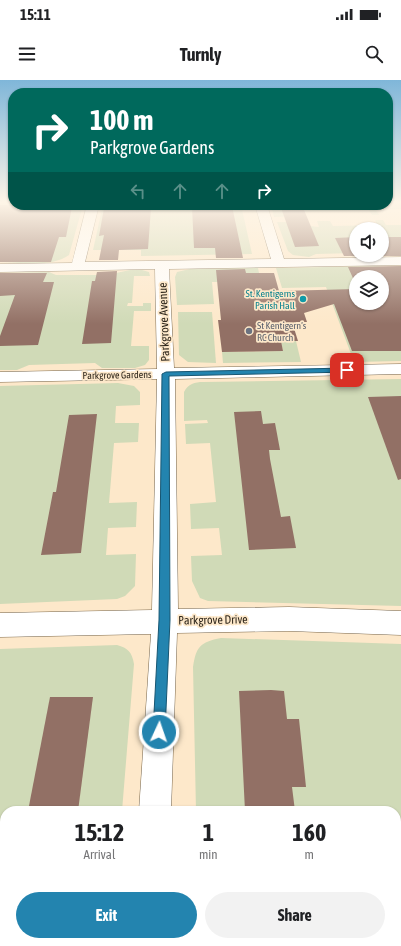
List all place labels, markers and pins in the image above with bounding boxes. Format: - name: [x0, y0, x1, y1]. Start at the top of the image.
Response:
- place label: St. Kentigerns Parish Hall: [246, 288, 295, 311]
- marker: St. Kentigerns Parish Hall: [298, 294, 308, 304]
- place label: St Kentigern’s RC Church: [257, 320, 307, 343]
- marker: St Kentigern’s RC Church: [244, 326, 254, 336]
- pin: [330, 353, 364, 387]

